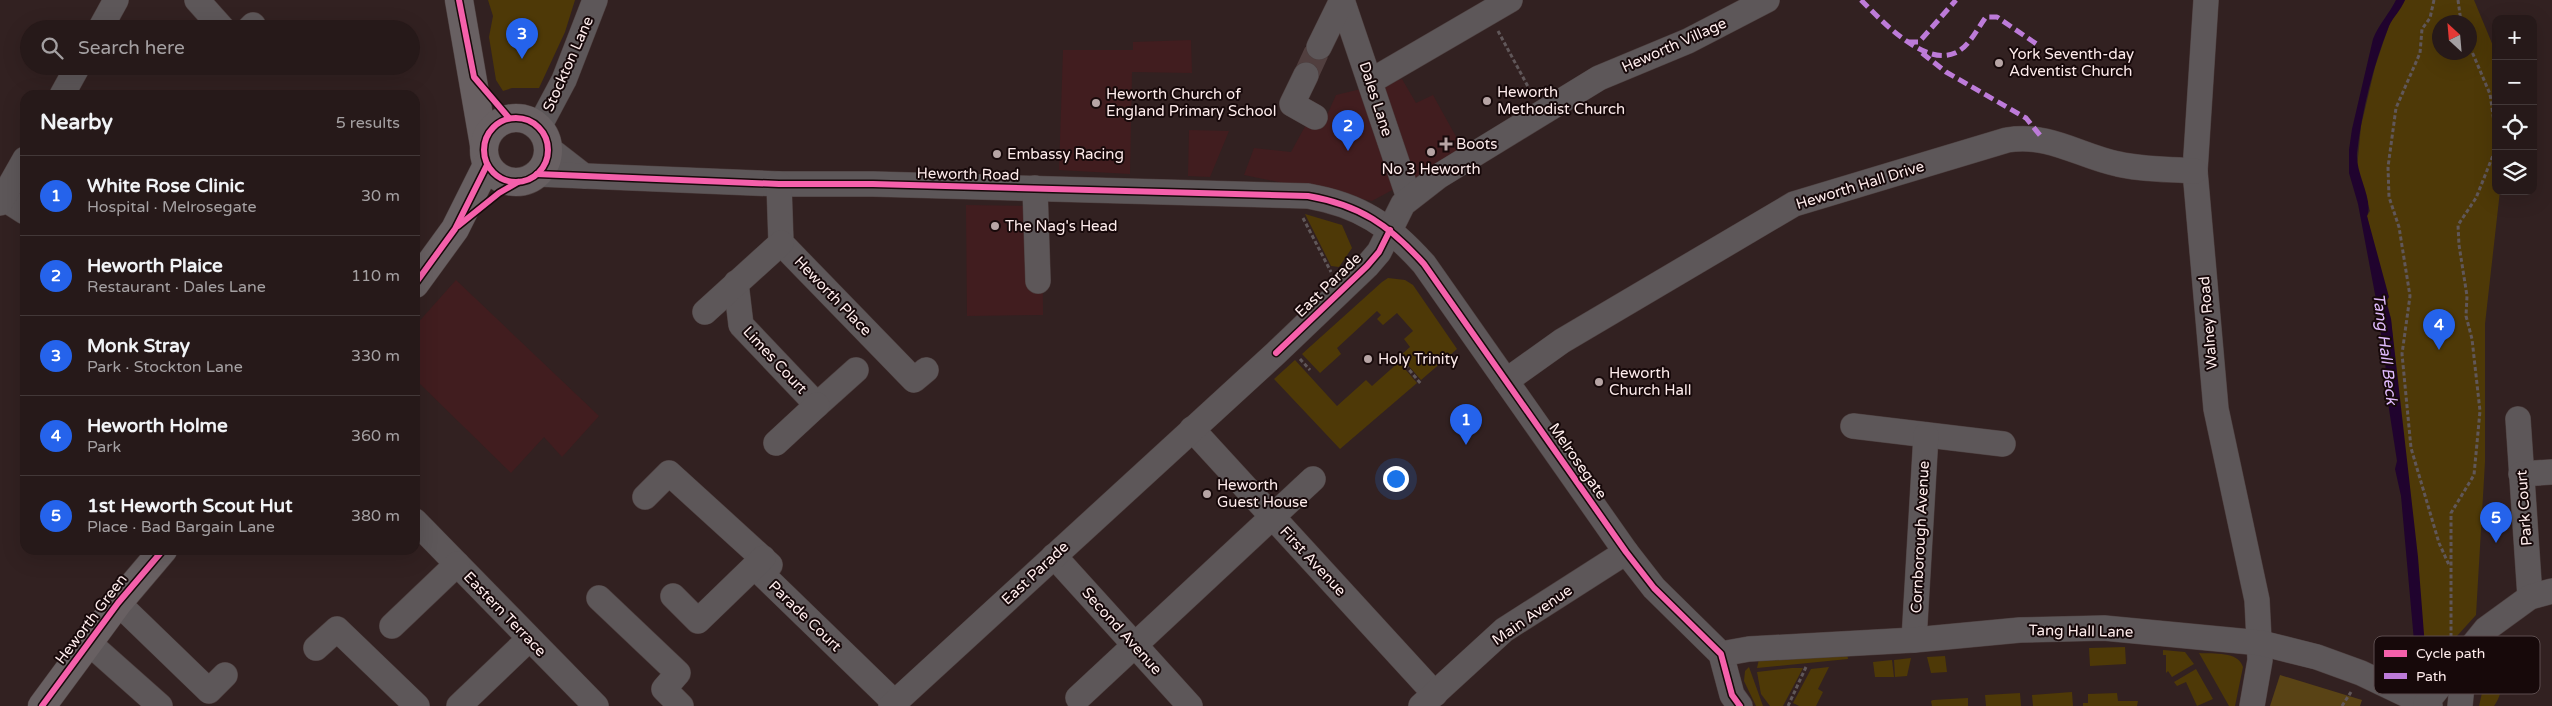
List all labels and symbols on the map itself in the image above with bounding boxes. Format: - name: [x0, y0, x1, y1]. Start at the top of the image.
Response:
- street label: Stockton Lane: [539, 14, 597, 114]
- street label: Heworth Village: [1619, 14, 1729, 76]
- north arrow: [2432, 15, 2477, 60]
- pin: 3: [506, 18, 538, 59]
- place label: York Seventh-day Adventist Church: [2009, 45, 2134, 80]
- marker: York Seventh-day Adventist Church: [1993, 57, 2005, 69]
- street label: Dales Lane: [1355, 59, 1397, 139]
- place label: Heworth Methodist Church: [1497, 83, 1625, 118]
- place label: Heworth Church of England Primary School: [1106, 85, 1276, 120]
- marker: Heworth Methodist Church: [1481, 95, 1493, 107]
- marker: Heworth Church of England Primary School: [1090, 97, 1102, 109]
- pin: 2: [1332, 110, 1364, 151]
- place label: Boots: [1456, 135, 1497, 153]
- marker: Boots: [1440, 138, 1452, 150]
- place label: Embassy Racing: [1007, 145, 1124, 163]
- marker: No 3 Heworth: [1425, 146, 1437, 158]
- marker: Embassy Racing: [991, 148, 1003, 160]
- street label: Heworth Hall Drive: [1794, 157, 1926, 213]
- place label: No 3 Heworth: [1381, 160, 1481, 178]
- street label: Heworth Road: [917, 164, 1019, 184]
- place label: The Nag's Head: [1005, 217, 1117, 235]
- marker: The Nag's Head: [989, 220, 1001, 232]
- street label: East Parade: [1291, 249, 1365, 321]
- street label: Heworth Place: [791, 253, 875, 339]
- street label: Walney Road: [2195, 275, 2221, 371]
- water label: Tang Hall Beck: [2368, 292, 2402, 407]
- pin: 4: [2423, 309, 2455, 350]
- street label: Limes Court: [739, 323, 811, 398]
- place label: Holy Trinity: [1378, 350, 1458, 368]
- marker: Holy Trinity: [1362, 353, 1374, 365]
- place label: Heworth Church Hall: [1609, 364, 1691, 399]
- marker: Heworth Church Hall: [1593, 376, 1605, 388]
- pin: 1: [1450, 404, 1482, 445]
- street label: Melrosegate: [1545, 420, 1611, 502]
- street label: Cornborough Avenue: [1907, 460, 1933, 614]
- your location: [1383, 466, 1409, 492]
- street label: Park Court: [2512, 469, 2536, 546]
- place label: Heworth Guest House: [1217, 476, 1308, 511]
- marker: Heworth Guest House: [1201, 488, 1213, 500]
- pin: 5: [2480, 502, 2512, 543]
- street label: First Avenue: [1276, 522, 1350, 600]
- street label: East Parade: [998, 537, 1072, 609]
- street label: Eastern Terrace: [460, 568, 550, 660]
- street label: Heworth Green: [51, 570, 131, 668]
- street label: Parade Court: [765, 577, 845, 655]
- street label: Main Avenue: [1489, 581, 1575, 649]
- street label: Second Avenue: [1078, 584, 1166, 678]
- street label: Tang Hall Lane: [2029, 621, 2133, 641]
- legend: [2374, 636, 2540, 694]
- text: Cycle path: [2416, 645, 2485, 662]
- text: Path: [2416, 668, 2447, 685]

